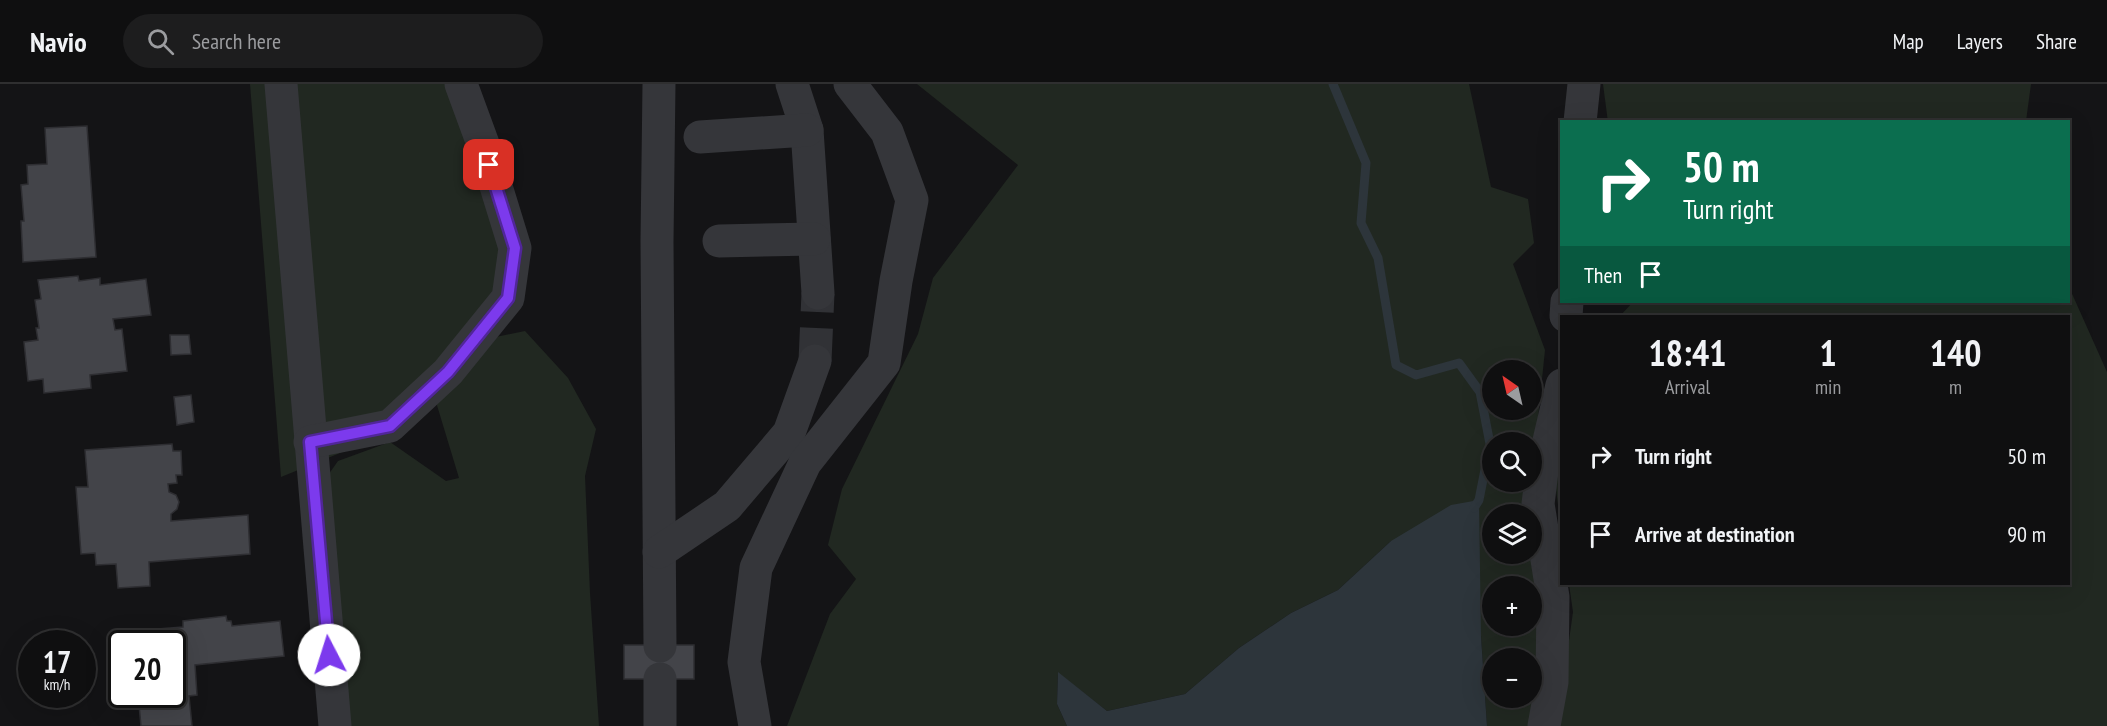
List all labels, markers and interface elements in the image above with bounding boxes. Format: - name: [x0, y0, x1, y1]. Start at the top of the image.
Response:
- search box: [123, 14, 543, 68]
- text: Navio: [30, 23, 87, 60]
- icon: search: [144, 25, 177, 58]
- text: Search here: [192, 27, 281, 55]
- text: Map: [1893, 28, 1924, 55]
- text: Layers: [1957, 28, 2003, 55]
- text: Share: [2036, 28, 2077, 55]
- pin: [463, 139, 514, 190]
- text: 50 m: [1683, 139, 1760, 194]
- icon: right: [1584, 144, 1662, 222]
- icon: arrive: [472, 148, 505, 181]
- text: Turn right: [1683, 192, 1774, 226]
- icon: arrive: [1634, 258, 1667, 291]
- text: Then: [1584, 261, 1622, 289]
- text: 18:41: [1649, 329, 1726, 376]
- text: 1: [1819, 329, 1837, 376]
- text: 140: [1930, 329, 1981, 376]
- north arrow: [1482, 360, 1542, 420]
- map controls: [1482, 360, 1542, 708]
- text: Arrival: [1665, 374, 1710, 400]
- text: min: [1815, 374, 1841, 400]
- text: m: [1949, 374, 1962, 400]
- button: search: [1482, 432, 1542, 492]
- icon: right: [1584, 440, 1617, 473]
- text: Turn right: [1635, 442, 1712, 470]
- text: 50 m: [2007, 442, 2046, 470]
- button: layers: [1482, 504, 1542, 564]
- icon: arrive: [1584, 518, 1617, 551]
- text: Arrive at destination: [1635, 520, 1795, 548]
- text: 90 m: [2007, 520, 2046, 548]
- button: +: [1482, 576, 1542, 636]
- position arrow: [297, 623, 361, 687]
- speed limit sign: 20: [108, 630, 186, 708]
- text: 17: [43, 642, 71, 681]
- button: −: [1482, 648, 1542, 708]
- text: km/h: [44, 675, 70, 694]

